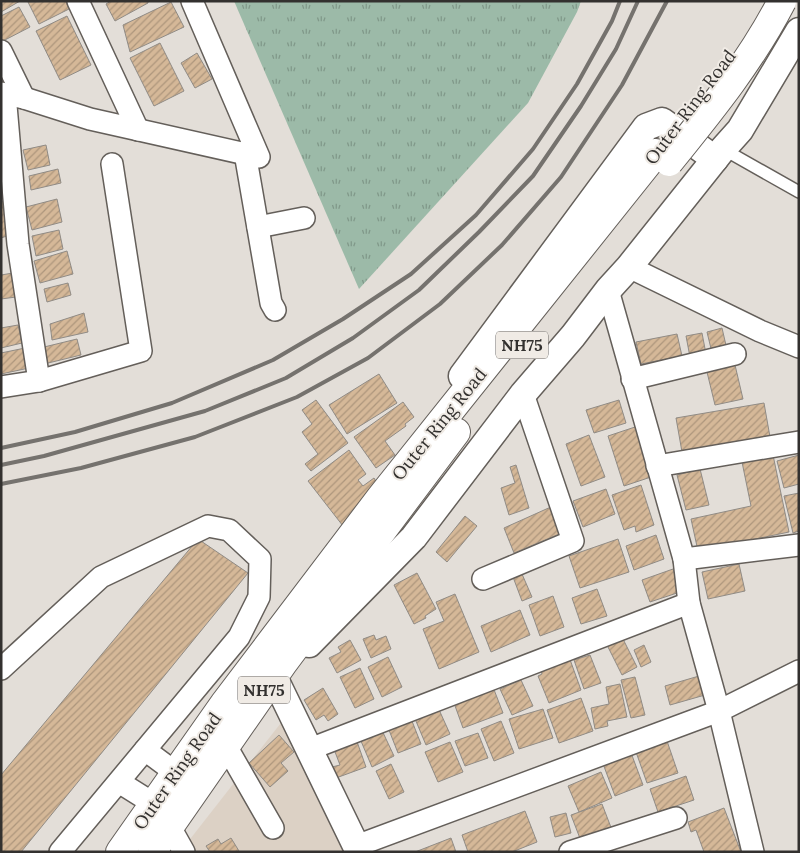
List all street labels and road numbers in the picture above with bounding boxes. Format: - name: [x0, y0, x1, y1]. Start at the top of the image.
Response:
- street label: Outer Ring Road: [639, 45, 741, 169]
- road number: NH75: [496, 332, 548, 358]
- street label: Outer Ring Road: [387, 363, 492, 485]
- road number: NH75: [238, 676, 290, 704]
- street label: Outer Ring Road: [128, 708, 226, 834]

